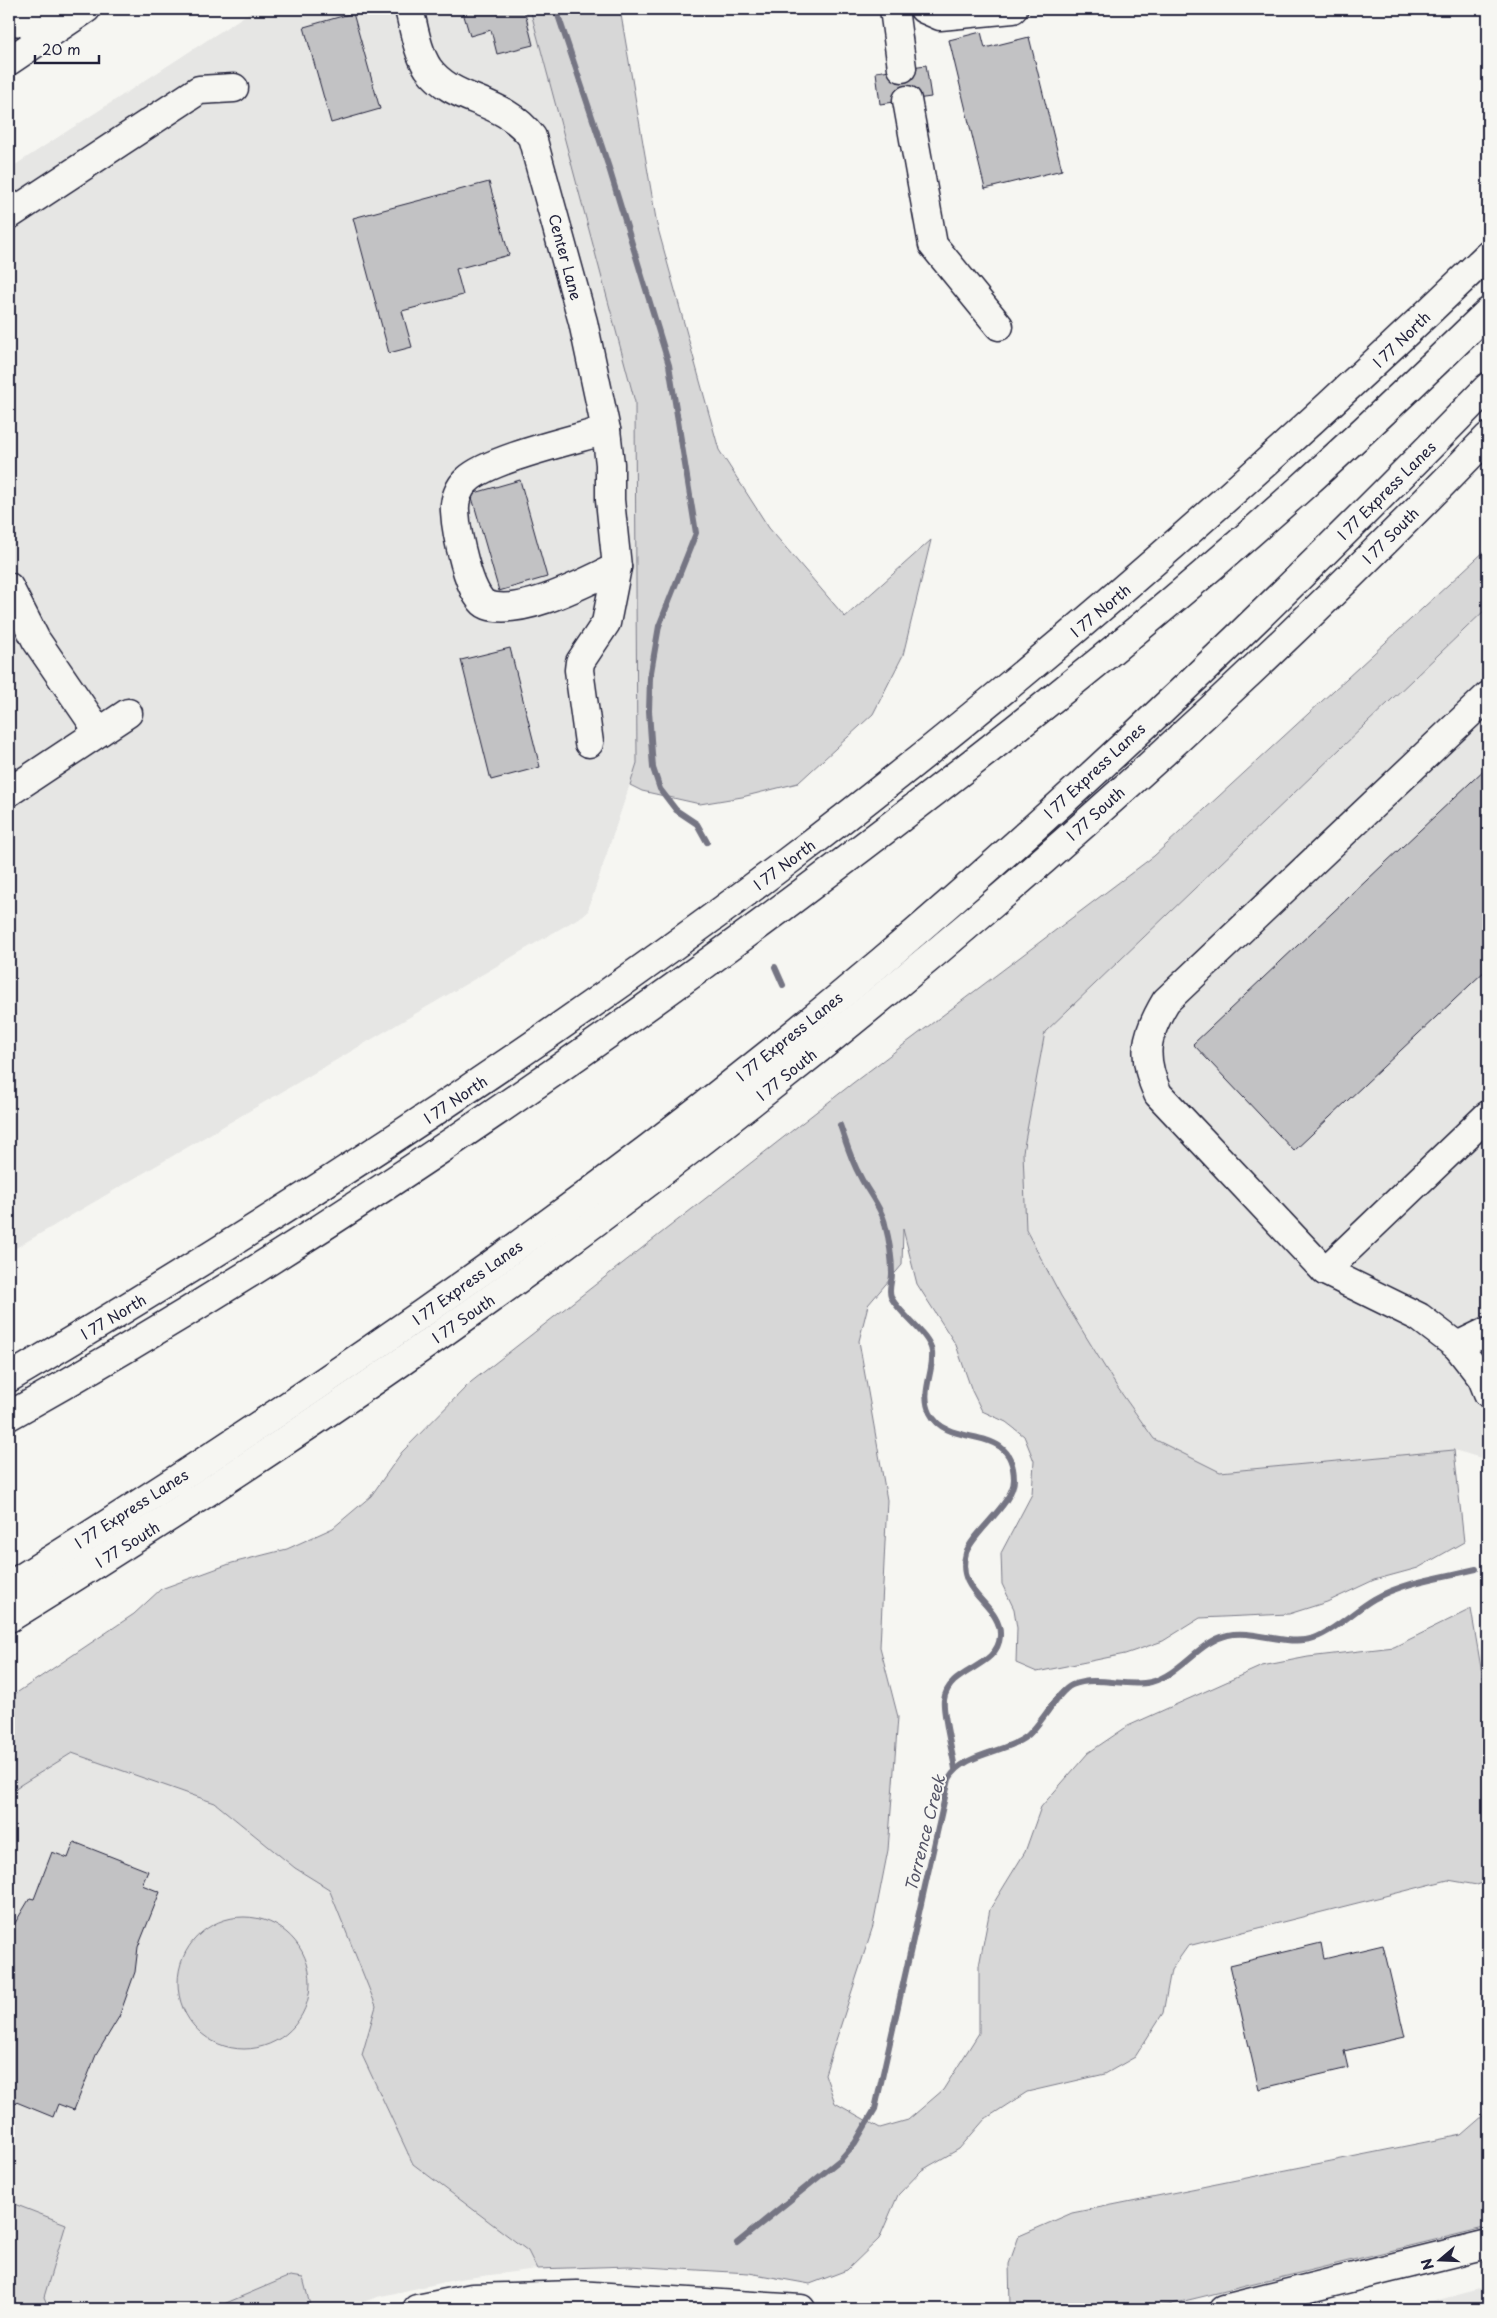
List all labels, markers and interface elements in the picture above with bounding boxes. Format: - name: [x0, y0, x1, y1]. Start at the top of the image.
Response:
- scale bar: [35, 32, 99, 64]
- text: 20 m: [42, 37, 81, 60]
- street label: Center Lane: [543, 211, 589, 303]
- street label: I 77 North: [1367, 306, 1435, 372]
- street label: I 77 Express Lanes: [1331, 435, 1441, 545]
- street label: I 77 South: [1356, 501, 1424, 569]
- street label: I 77 North: [1065, 578, 1135, 642]
- street label: I 77 Express Lanes: [1038, 717, 1150, 823]
- street label: I 77 South: [1061, 780, 1129, 846]
- street label: I 77 North: [748, 833, 820, 895]
- street label: I 77 Express Lanes: [731, 986, 847, 1086]
- street label: I 77 South: [751, 1042, 821, 1106]
- street label: I 77 North: [419, 1069, 491, 1129]
- street label: I 77 Express Lanes: [407, 1234, 527, 1330]
- street label: I 77 North: [76, 1288, 150, 1344]
- street label: I 77 South: [427, 1288, 499, 1348]
- street label: I 77 Express Lanes: [70, 1463, 192, 1553]
- street label: I 77 South: [90, 1515, 164, 1573]
- water label: Torrence Creek: [898, 1771, 950, 1894]
- north arrow: [1414, 2236, 1464, 2286]
- text: N: [1416, 2256, 1439, 2273]

